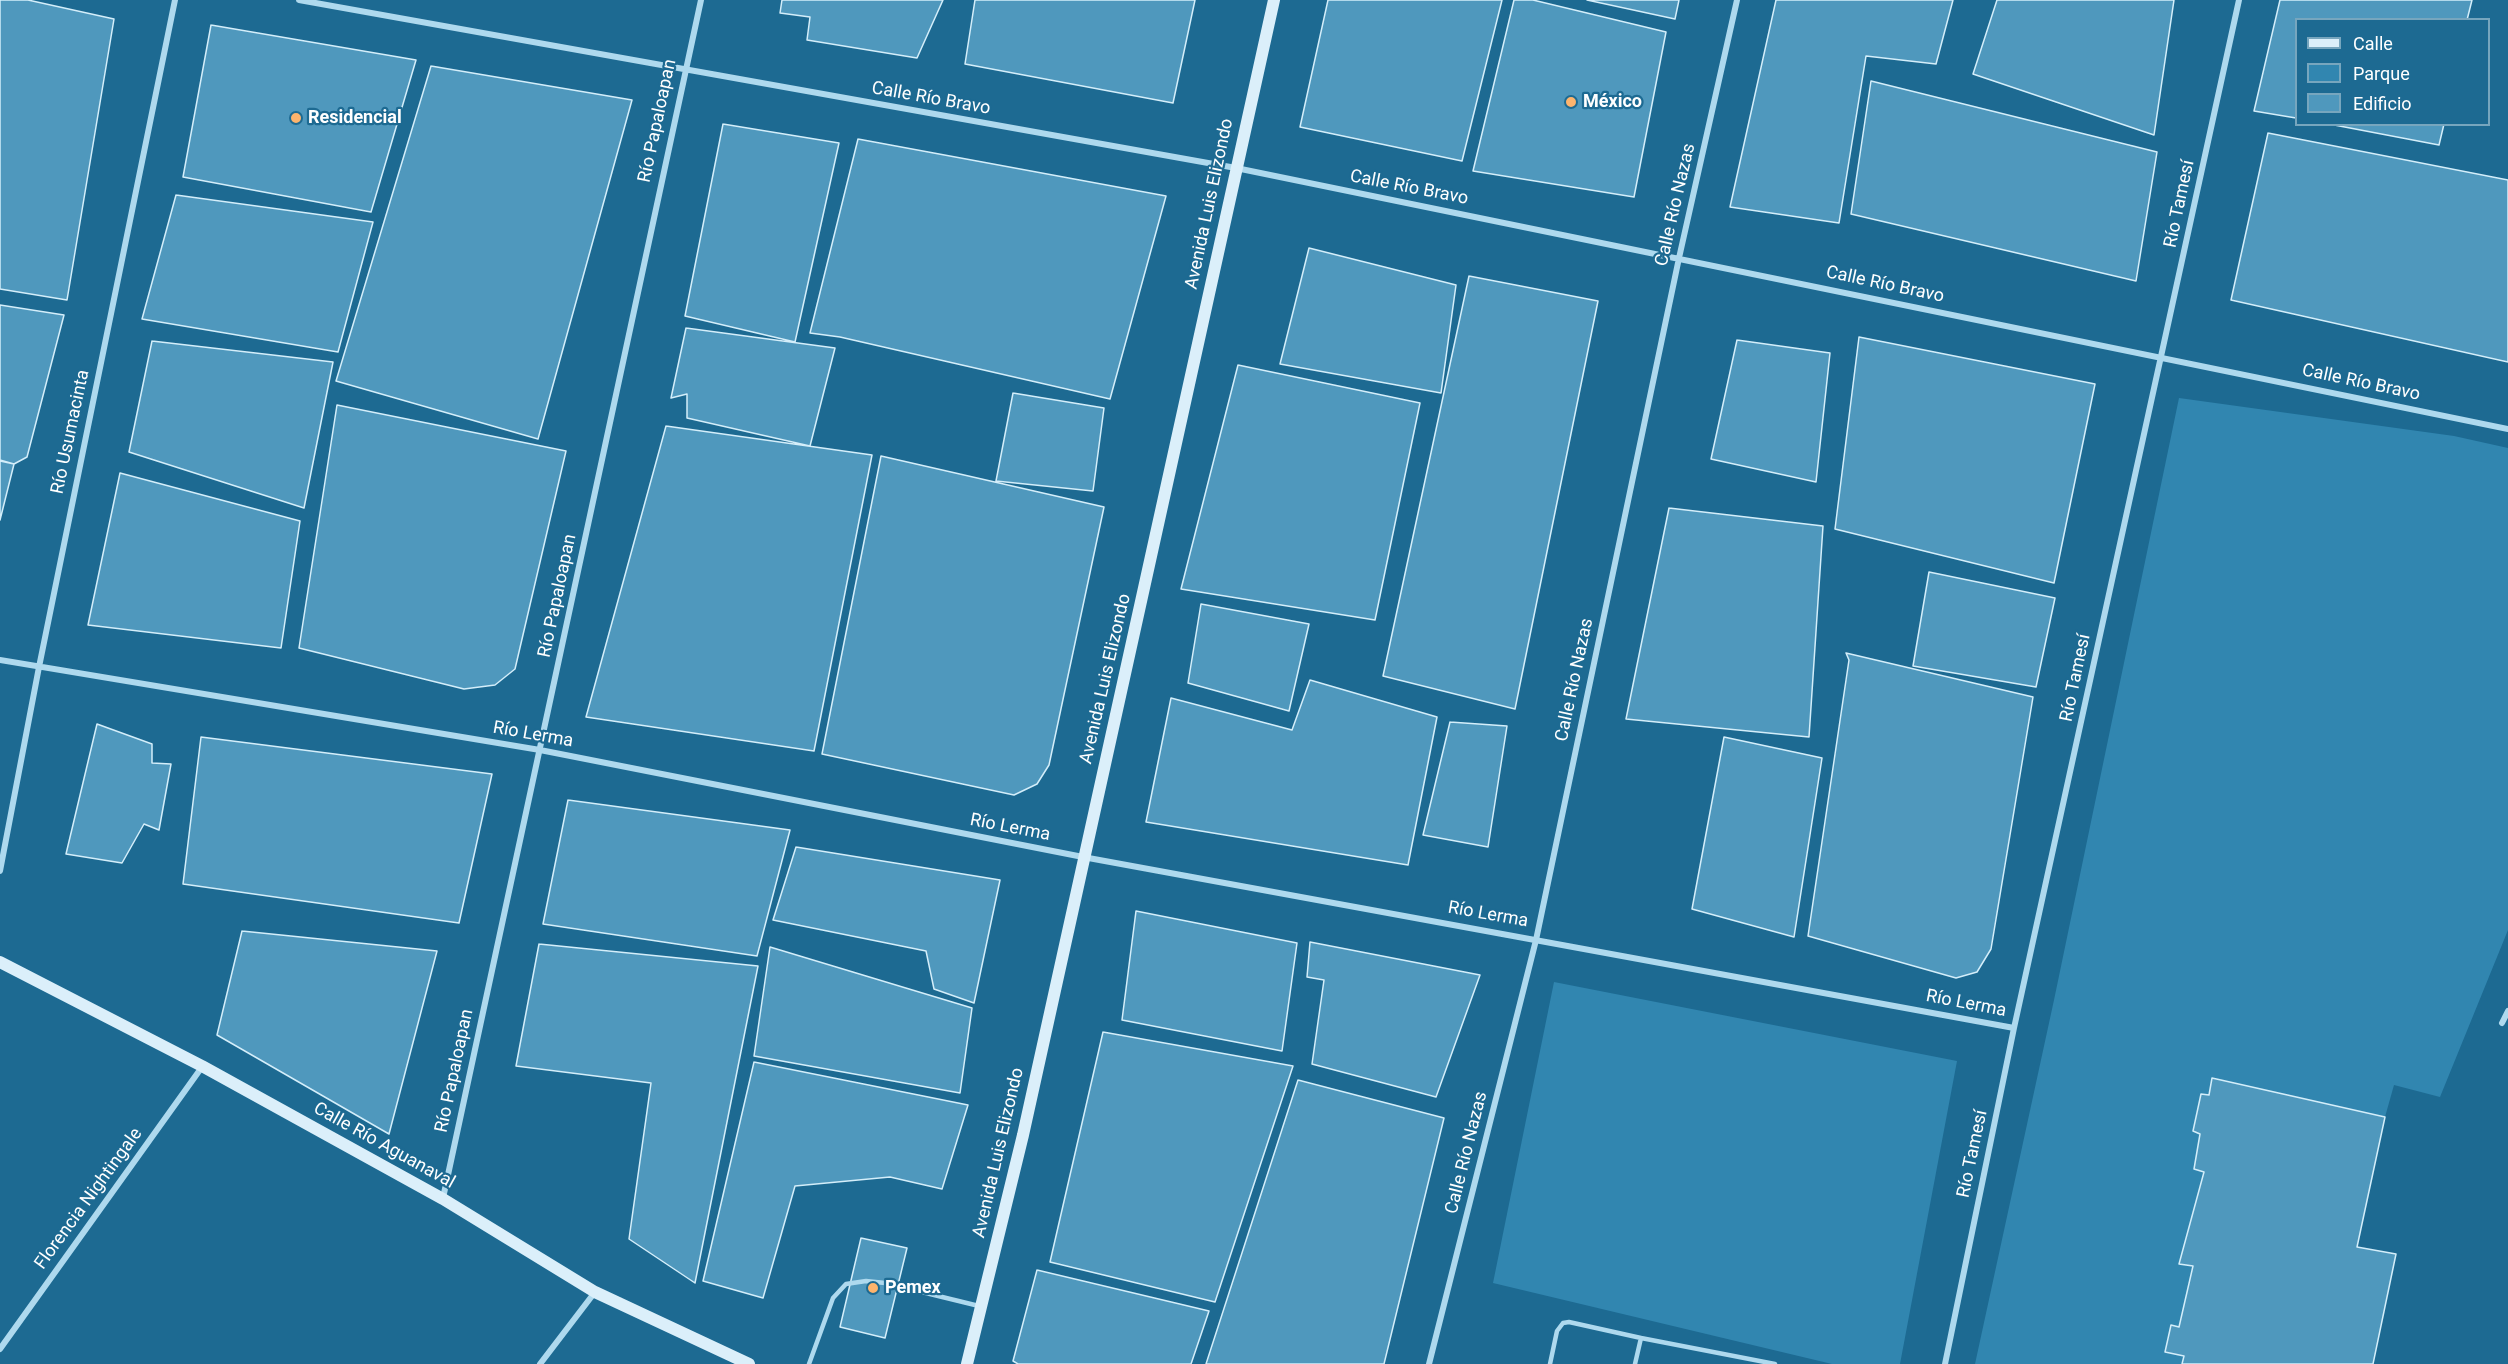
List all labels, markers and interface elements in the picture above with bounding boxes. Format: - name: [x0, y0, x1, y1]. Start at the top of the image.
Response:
- legend: [2295, 18, 2490, 126]
- text: Calle: [2353, 33, 2393, 54]
- street label: Río Papaloapan: [634, 57, 682, 185]
- text: Parque: [2353, 63, 2410, 84]
- street label: Calle Río Bravo: [870, 78, 992, 120]
- place label: México: [1583, 91, 1642, 113]
- text: Edificio: [2353, 93, 2412, 114]
- marker: México: [1564, 95, 1578, 109]
- place label: Residencial: [308, 107, 402, 129]
- marker: Residencial: [289, 111, 303, 125]
- street label: Avenida Luis Elizondo: [1181, 117, 1239, 291]
- street label: Calle Río Nazas: [1651, 142, 1701, 268]
- street label: Río Tamesí: [2160, 158, 2200, 250]
- street label: Calle Río Bravo: [1348, 166, 1470, 210]
- street label: Calle Río Bravo: [1824, 262, 1946, 308]
- street label: Calle Río Bravo: [2300, 360, 2422, 406]
- street label: Río Usumacinta: [47, 368, 95, 496]
- street label: Río Papaloapan: [534, 532, 582, 660]
- street label: Avenida Luis Elizondo: [1076, 592, 1136, 766]
- street label: Calle Río Nazas: [1551, 617, 1599, 743]
- street label: Río Tamesí: [2056, 632, 2096, 724]
- street label: Río Lerma: [491, 717, 575, 753]
- street label: Río Lerma: [968, 810, 1052, 846]
- street label: Río Lerma: [1446, 897, 1530, 933]
- street label: Río Lerma: [1924, 986, 2008, 1022]
- street label: Río Papaloapan: [431, 1007, 479, 1135]
- street label: Avenida Luis Elizondo: [969, 1066, 1029, 1240]
- street label: Calle Río Nazas: [1441, 1090, 1493, 1216]
- street label: Calle Río Aguanaval: [309, 1098, 459, 1194]
- street label: Río Tamesí: [1953, 1108, 1993, 1200]
- street label: Florencia Nightingale: [30, 1124, 148, 1274]
- place label: Pemex: [885, 1277, 941, 1299]
- marker: Pemex: [866, 1281, 880, 1295]

